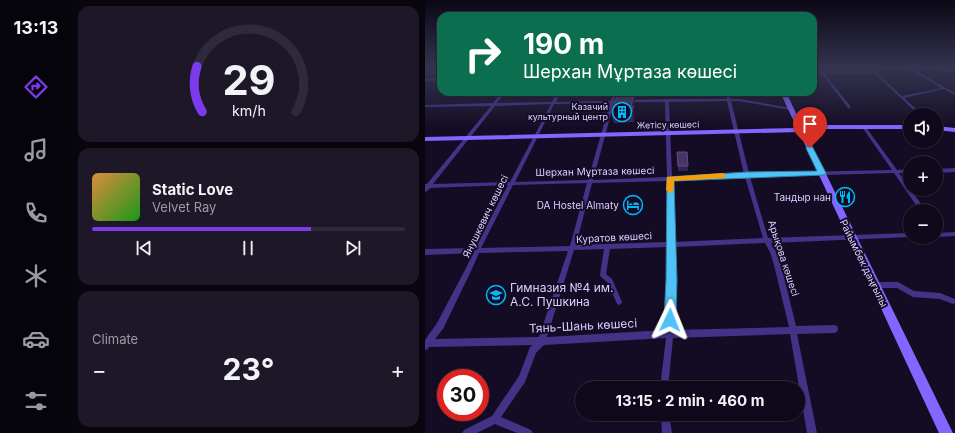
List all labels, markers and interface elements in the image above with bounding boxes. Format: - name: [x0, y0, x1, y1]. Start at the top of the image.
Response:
- text: 13:13: [14, 17, 58, 38]
- text: 190 m: [523, 27, 604, 61]
- icon: right: [457, 28, 509, 80]
- text: 29: [222, 55, 275, 105]
- text: Шерхан Мұртаза көшесі: [523, 61, 737, 82]
- icon: directions: [22, 73, 50, 101]
- place label: Казачий культурный центр: [528, 101, 608, 122]
- building icon: Казачий культурный центр: [611, 101, 633, 123]
- text: km/h: [232, 102, 265, 119]
- pin: [793, 107, 827, 148]
- map controls: [903, 108, 943, 244]
- button: sound: [903, 108, 943, 148]
- icon: arrive: [799, 113, 821, 135]
- street label: Жетісу көшесі: [637, 118, 699, 131]
- icon: music: [22, 136, 50, 164]
- button: +: [903, 156, 943, 196]
- street label: Шерхан Мұртаза көшесі: [535, 164, 655, 179]
- street label: Янушкевич көшесі: [460, 173, 510, 259]
- text: Static Love: [152, 180, 233, 199]
- restaurant icon: Тандыр нан: [834, 186, 856, 208]
- place label: Тандыр нан: [774, 191, 831, 203]
- hotel icon: DA Hostel Almaty: [622, 194, 644, 216]
- icon: phone: [22, 199, 50, 227]
- text: Velvet Ray: [152, 199, 216, 215]
- place label: DA Hostel Almaty: [537, 199, 619, 211]
- button: −: [903, 204, 943, 244]
- street label: Райымбек даңғылы: [838, 217, 890, 309]
- street label: Арықова көшесі: [766, 218, 802, 298]
- street label: Куратов көшесі: [576, 229, 652, 245]
- icon: previous: [133, 237, 155, 259]
- icon: pause: [237, 237, 259, 259]
- icon: next: [342, 237, 364, 259]
- icon: climate: [22, 262, 50, 290]
- place label: Гимназия №4 им. А.С. Пушкина: [510, 280, 614, 309]
- school or university icon: Гимназия №4 им. А.С. Пушкина: [485, 284, 507, 306]
- position arrow: [649, 299, 691, 341]
- street label: Тянь-Шань көшесі: [529, 315, 638, 336]
- icon: car: [22, 325, 50, 353]
- text: Climate: [92, 331, 138, 347]
- text: 23°: [223, 351, 274, 387]
- text: −: [92, 357, 107, 383]
- text: +: [390, 357, 405, 383]
- speed limit sign: 30: [437, 369, 489, 421]
- icon: filters: [22, 387, 50, 415]
- text: 13:15 · 2 min · 460 m: [616, 391, 764, 410]

